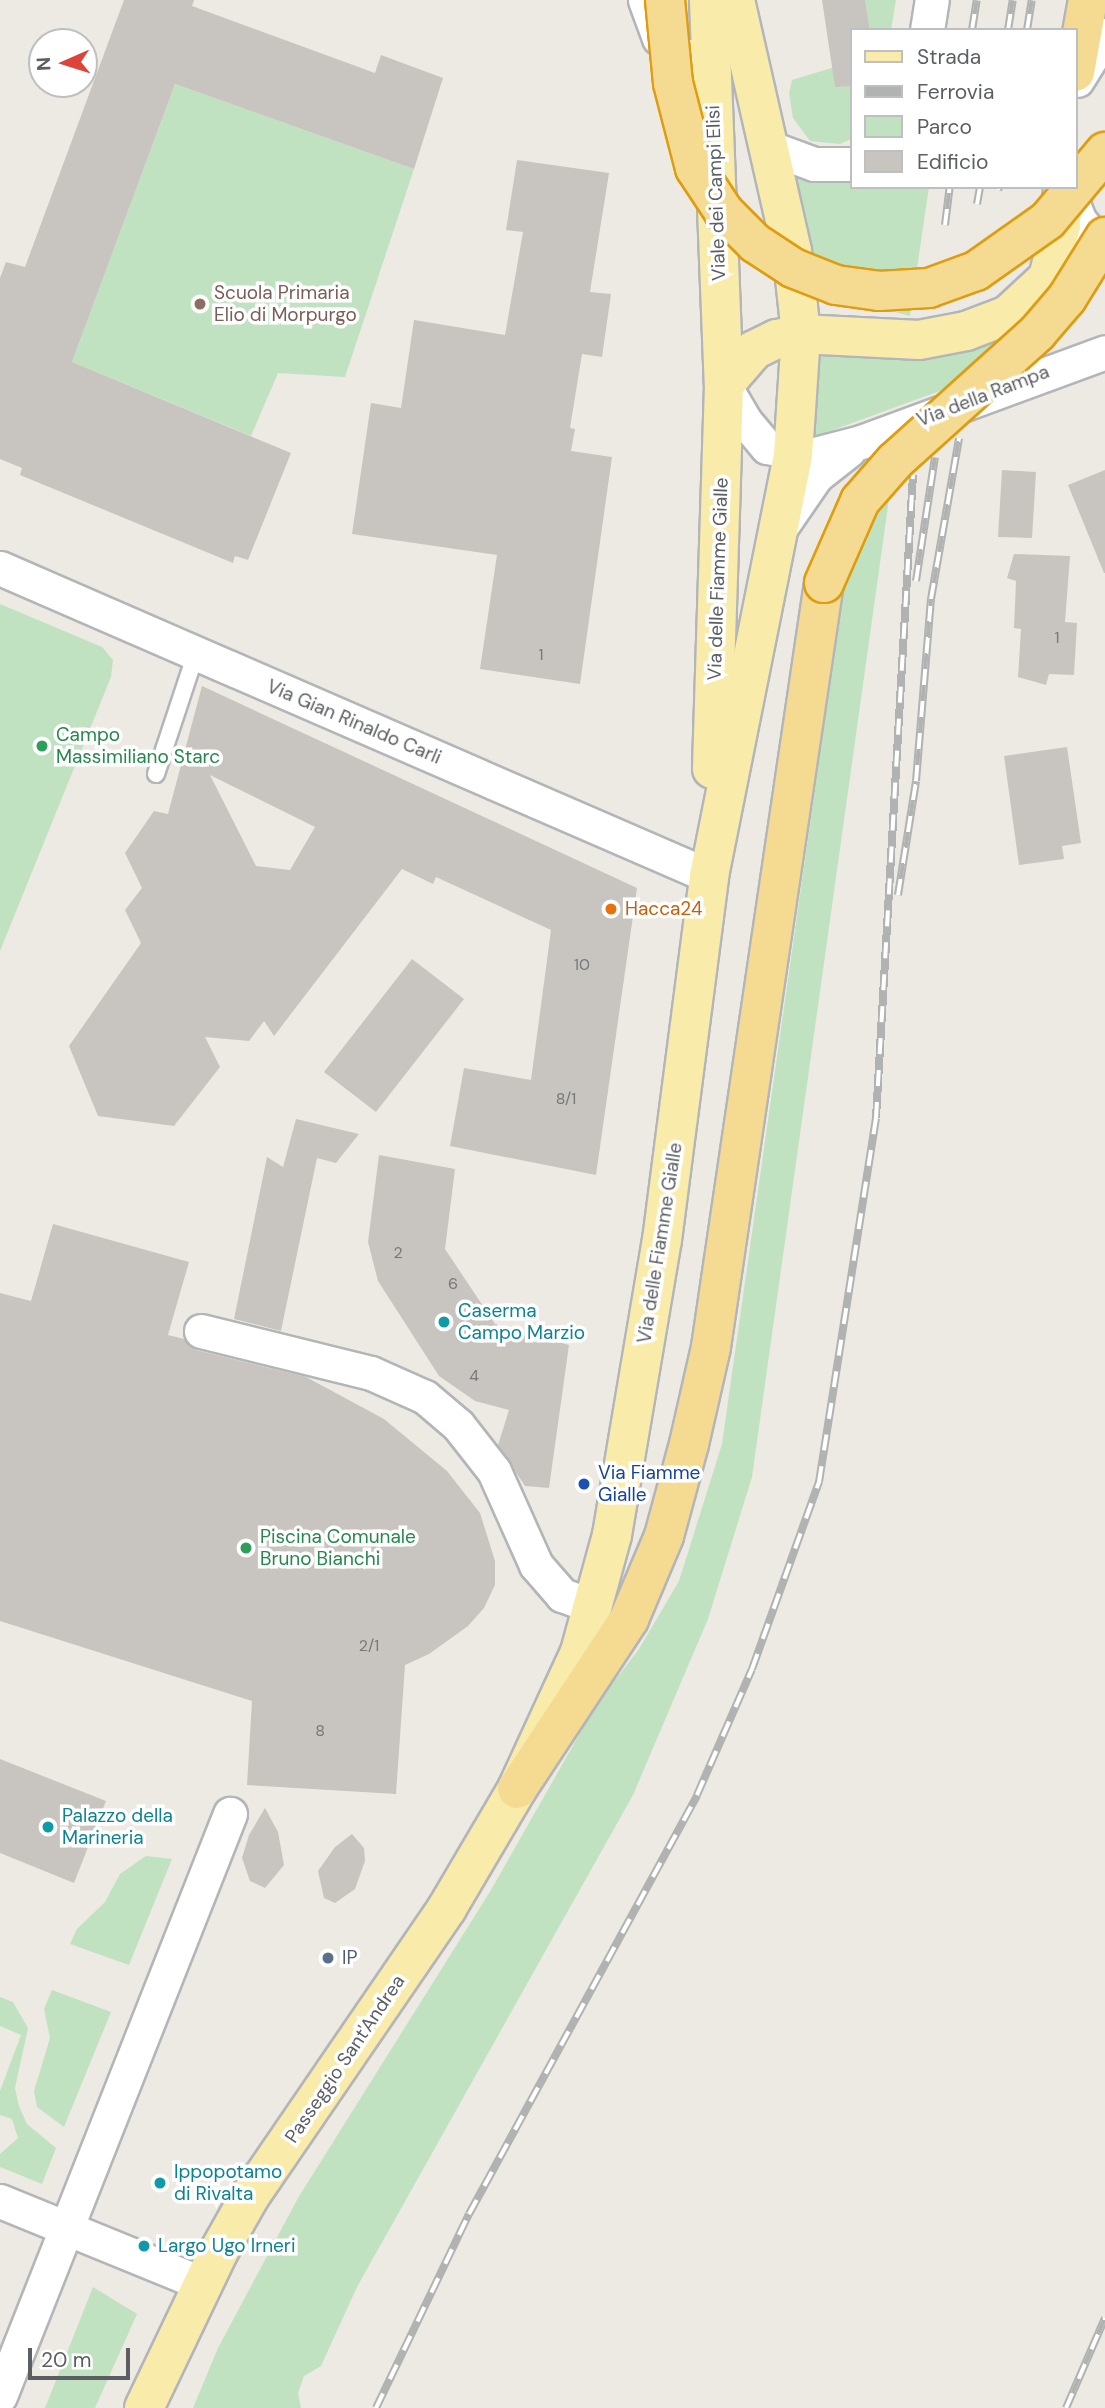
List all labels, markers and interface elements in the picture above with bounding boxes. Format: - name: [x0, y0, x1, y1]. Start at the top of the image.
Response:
- north arrow: [28, 28, 98, 98]
- legend: [850, 28, 1077, 189]
- text: Strada: [917, 43, 981, 71]
- text: N: [31, 56, 56, 72]
- text: Ferrovia: [917, 78, 994, 106]
- street label: Viale dei Campi Elisi: [702, 105, 730, 281]
- text: Parco: [917, 113, 972, 141]
- text: Edificio: [917, 148, 988, 176]
- place label: Scuola Primaria Elio di Morpurgo: [214, 282, 357, 326]
- marker: Scuola Primaria Elio di Morpurgo: [192, 296, 208, 312]
- street label: Via della Rampa: [914, 360, 1052, 432]
- street label: Via delle Fiamme Gialle: [703, 477, 733, 681]
- house number: 1: [1055, 628, 1059, 648]
- house number: 1: [539, 645, 543, 665]
- street label: Via Gian Rinaldo Carli: [263, 675, 445, 769]
- place label: Campo Massimiliano Starc: [56, 724, 220, 768]
- marker: Campo Massimiliano Starc: [34, 738, 50, 754]
- place label: Hacca24: [625, 898, 703, 920]
- marker: Hacca24: [603, 901, 619, 917]
- house number: 10: [574, 955, 590, 975]
- house number: 8/1: [556, 1089, 576, 1109]
- street label: Via delle Fiamme Gialle: [633, 1141, 687, 1345]
- house number: 2: [393, 1243, 403, 1263]
- house number: 6: [448, 1274, 458, 1294]
- place label: Caserma Campo Marzio: [458, 1300, 585, 1344]
- marker: Caserma Campo Marzio: [436, 1314, 452, 1330]
- house number: 4: [469, 1366, 479, 1386]
- place label: Via Fiamme Gialle: [598, 1462, 700, 1506]
- marker: Via Fiamme Gialle: [576, 1476, 592, 1492]
- place label: Piscina Comunale Bruno Bianchi: [260, 1526, 416, 1570]
- marker: Piscina Comunale Bruno Bianchi: [238, 1540, 254, 1556]
- house number: 2/1: [359, 1636, 379, 1656]
- house number: 8: [315, 1721, 325, 1741]
- place label: Palazzo della Marineria: [62, 1805, 173, 1849]
- marker: Palazzo della Marineria: [40, 1819, 56, 1835]
- place label: IP: [342, 1947, 357, 1969]
- marker: IP: [320, 1950, 336, 1966]
- street label: Passeggio Sant'Andrea: [280, 1971, 410, 2147]
- place label: Ippopotamo di Rivalta: [174, 2161, 282, 2205]
- marker: Ippopotamo di Rivalta: [152, 2175, 168, 2191]
- place label: Largo Ugo Irneri: [158, 2235, 295, 2257]
- marker: Largo Ugo Irneri: [136, 2238, 152, 2254]
- scale bar: [32, 2334, 133, 2378]
- text: 20 m: [41, 2346, 92, 2374]

